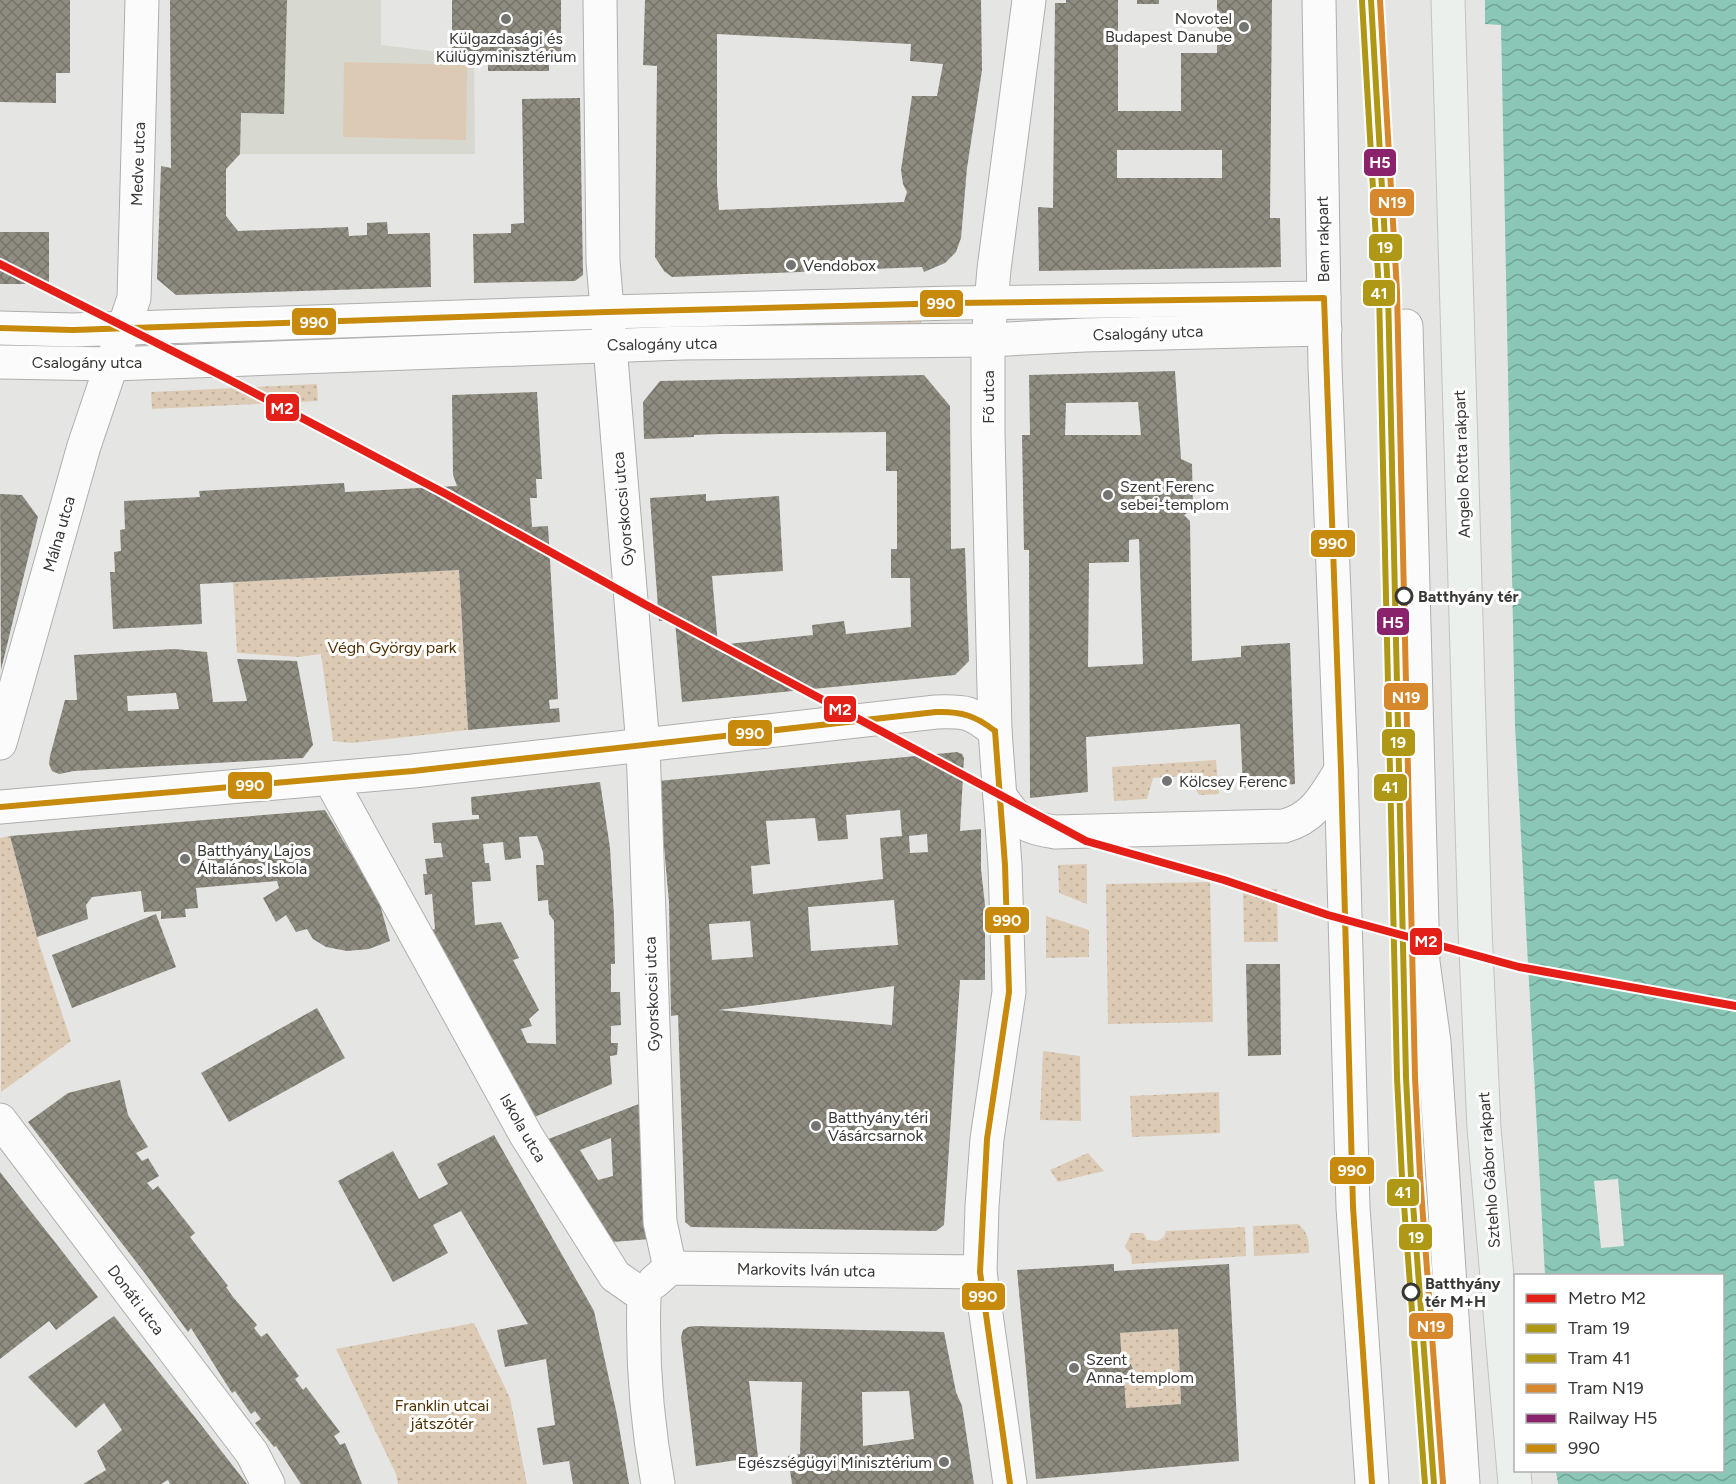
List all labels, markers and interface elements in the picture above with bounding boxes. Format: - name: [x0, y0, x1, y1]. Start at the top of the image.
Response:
- place label: Novotel Budapest Danube: [1105, 9, 1232, 46]
- marker: Külgazdasági és Külügyminisztérium: [499, 12, 513, 26]
- marker: Novotel Budapest Danube: [1237, 20, 1251, 34]
- place label: Külgazdasági és Külügyminisztérium: [436, 29, 576, 66]
- street label: Medve utca: [127, 122, 149, 206]
- line badge: H5: [1363, 148, 1397, 177]
- text: H5: [1369, 153, 1391, 172]
- line badge: N19: [1369, 188, 1415, 217]
- text: N19: [1378, 193, 1406, 212]
- street label: Bem rakpart: [1313, 196, 1333, 282]
- line badge: 19: [1368, 233, 1403, 262]
- text: 19: [1377, 238, 1393, 257]
- place label: Vendobox: [803, 256, 876, 275]
- marker: Vendobox: [784, 258, 798, 272]
- line badge: 41: [1362, 279, 1396, 307]
- text: 41: [1371, 284, 1387, 303]
- line badge: 990: [919, 289, 964, 318]
- text: 990: [927, 294, 955, 313]
- line badge: 990: [291, 307, 337, 336]
- text: 990: [300, 313, 328, 332]
- street label: Csalogány utca: [1092, 322, 1204, 344]
- street label: Csalogány utca: [607, 334, 717, 354]
- street label: Csalogány utca: [32, 353, 142, 372]
- street label: Fő utca: [979, 370, 998, 424]
- street label: Angelo Rotta rakpart: [1450, 389, 1474, 539]
- line badge: M2: [265, 393, 300, 422]
- text: M2: [271, 399, 293, 418]
- street label: Gyorskocsi utca: [609, 451, 637, 567]
- place label: Szent Ferenc sebei-templom: [1120, 477, 1229, 514]
- marker: Szent Ferenc sebei-templom: [1101, 488, 1115, 502]
- street label: Málna utca: [39, 494, 79, 574]
- line badge: 990: [1310, 529, 1356, 558]
- text: 990: [1319, 534, 1347, 553]
- marker: Batthyány tér: [1395, 587, 1413, 605]
- place label: Batthyány tér: [1418, 587, 1519, 606]
- line badge: H5: [1376, 607, 1410, 636]
- text: H5: [1382, 613, 1404, 632]
- park label: Végh György park: [327, 638, 457, 657]
- line badge: N19: [1383, 682, 1429, 711]
- text: N19: [1392, 688, 1420, 707]
- line badge: M2: [823, 695, 857, 723]
- text: M2: [829, 700, 851, 719]
- line badge: 990: [727, 719, 773, 747]
- text: 990: [736, 724, 764, 743]
- line badge: 19: [1381, 728, 1416, 757]
- text: 19: [1390, 733, 1406, 752]
- line badge: 990: [227, 771, 273, 800]
- place label: Kölcsey Ferenc: [1179, 772, 1288, 791]
- line badge: 41: [1373, 773, 1408, 802]
- marker: Kölcsey Ferenc: [1160, 774, 1174, 788]
- text: 990: [236, 776, 264, 795]
- text: 41: [1382, 778, 1398, 797]
- place label: Batthyány Lajos Általános Iskola: [197, 841, 311, 878]
- marker: Batthyány Lajos Általános Iskola: [178, 852, 192, 866]
- line badge: 990: [984, 906, 1030, 934]
- text: 990: [993, 911, 1021, 930]
- line badge: M2: [1409, 927, 1443, 956]
- text: M2: [1415, 932, 1437, 951]
- street label: Gyorskocsi utca: [641, 936, 663, 1052]
- street label: Iskola utca: [496, 1090, 550, 1166]
- street label: Sztehlo Gábor rakpart: [1474, 1091, 1504, 1249]
- place label: Batthyány téri Vásárcsarnok: [828, 1108, 928, 1145]
- marker: Batthyány téri Vásárcsarnok: [809, 1119, 823, 1133]
- line badge: 990: [1329, 1156, 1375, 1185]
- text: 990: [1338, 1161, 1366, 1180]
- line badge: 41: [1386, 1178, 1420, 1207]
- text: 41: [1395, 1183, 1411, 1202]
- line badge: 19: [1398, 1223, 1433, 1251]
- text: 19: [1408, 1228, 1424, 1247]
- street label: Markovits Iván utca: [737, 1259, 875, 1281]
- street label: Donáti utca: [103, 1261, 169, 1339]
- place label: Batthyány tér M+H: [1425, 1274, 1501, 1311]
- legend: [1514, 1274, 1724, 1472]
- line badge: 990: [961, 1282, 1006, 1311]
- marker: Batthyány tér M+H: [1402, 1283, 1420, 1301]
- text: 990: [969, 1287, 997, 1306]
- text: Metro M2: [1568, 1287, 1646, 1309]
- line badge: N19: [1408, 1312, 1454, 1340]
- text: N19: [1417, 1317, 1445, 1336]
- text: Tram 19: [1568, 1317, 1630, 1339]
- text: Tram 41: [1568, 1347, 1631, 1369]
- place label: Szent Anna-templom: [1086, 1350, 1194, 1387]
- marker: Szent Anna-templom: [1067, 1361, 1081, 1375]
- text: Tram N19: [1568, 1377, 1644, 1399]
- park label: Franklin utcai játszótér: [395, 1396, 489, 1433]
- text: Railway H5: [1568, 1407, 1657, 1429]
- text: 990: [1568, 1437, 1600, 1459]
- place label: Egészségügyi Minisztérium: [737, 1453, 932, 1472]
- marker: Egészségügyi Minisztérium: [937, 1455, 951, 1469]

